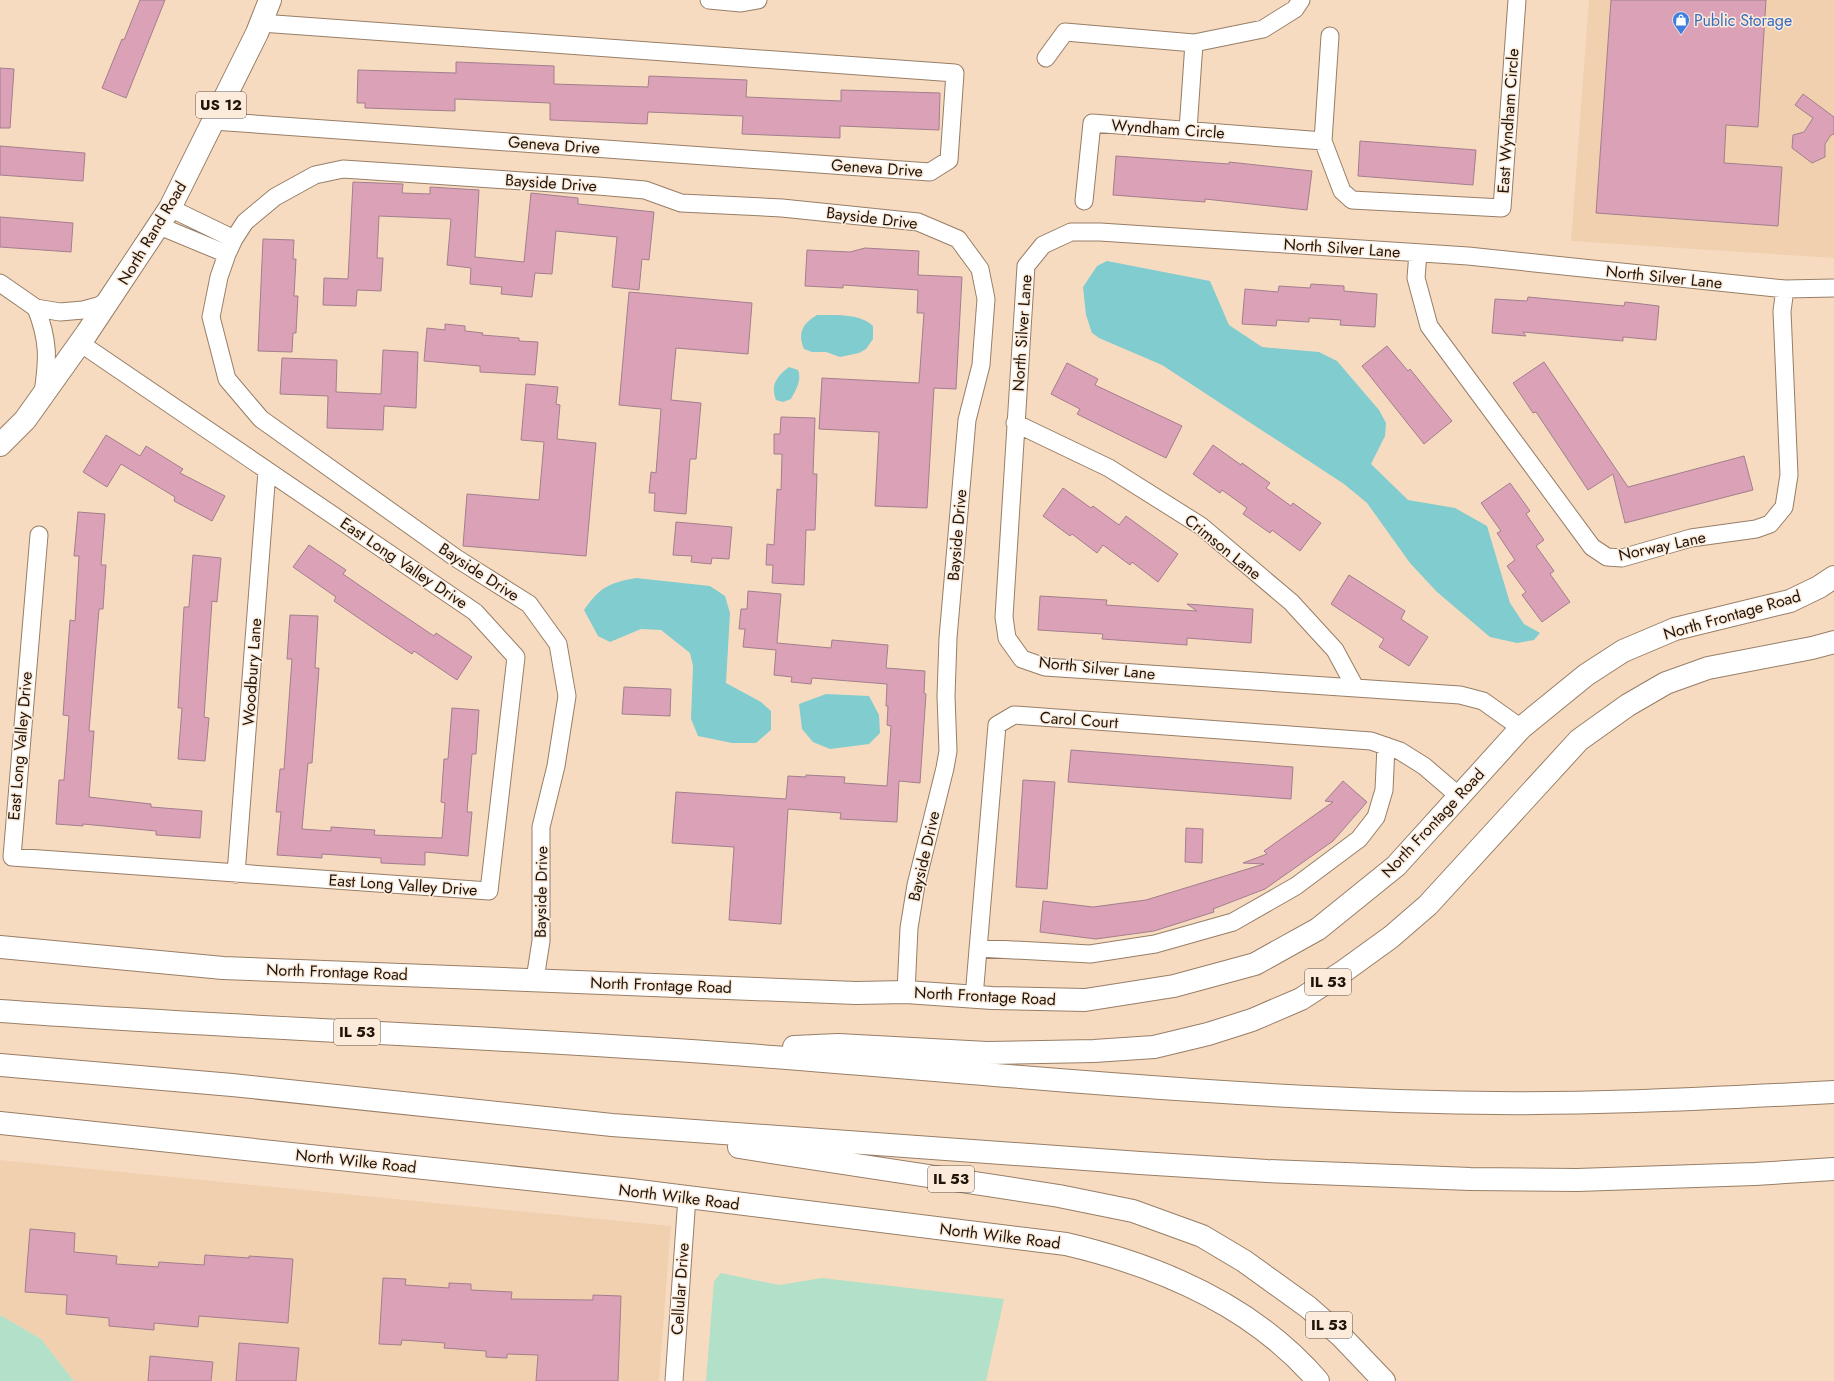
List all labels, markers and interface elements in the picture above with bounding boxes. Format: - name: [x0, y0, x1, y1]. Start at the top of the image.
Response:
- place label: Public Storage: [1694, 9, 1792, 32]
- shop icon: Public Storage: [1671, 10, 1691, 35]
- street label: East Wyndham Circle: [1491, 48, 1525, 194]
- road number: US 12: [196, 92, 246, 118]
- street label: Wyndham Circle: [1110, 114, 1226, 144]
- street label: Geneva Drive: [507, 130, 601, 160]
- street label: Geneva Drive: [830, 153, 924, 183]
- street label: Bayside Drive: [504, 168, 598, 198]
- street label: North Rand Road: [112, 177, 192, 289]
- street label: Bayside Drive: [825, 201, 919, 235]
- street label: North Silver Lane: [1283, 232, 1401, 264]
- street label: North Silver Lane: [1605, 259, 1723, 295]
- street label: North Silver Lane: [1006, 274, 1038, 392]
- street label: Bayside Drive: [942, 488, 972, 582]
- street label: Crimson Lane: [1180, 509, 1266, 585]
- street label: East Long Valley Drive: [336, 512, 472, 614]
- street label: Norway Lane: [1616, 526, 1708, 566]
- street label: Bayside Drive: [434, 537, 524, 607]
- street label: North Frontage Road: [1661, 584, 1803, 646]
- street label: Woodbury Lane: [237, 617, 267, 727]
- street label: North Silver Lane: [1038, 650, 1156, 686]
- street label: East Long Valley Drive: [2, 671, 38, 821]
- street label: Carol Court: [1039, 706, 1119, 734]
- street label: North Frontage Road: [1376, 763, 1490, 883]
- street label: Bayside Drive: [902, 809, 946, 903]
- street label: Bayside Drive: [529, 846, 553, 938]
- street label: East Long Valley Drive: [328, 868, 478, 902]
- street label: North Frontage Road: [266, 958, 408, 986]
- road number: IL 53: [1305, 969, 1351, 995]
- street label: North Frontage Road: [590, 971, 732, 999]
- street label: North Frontage Road: [914, 981, 1056, 1011]
- road number: IL 53: [334, 1019, 380, 1045]
- street label: North Wilke Road: [294, 1143, 418, 1179]
- road number: IL 53: [928, 1166, 974, 1192]
- street label: North Wilke Road: [617, 1178, 741, 1216]
- street label: North Wilke Road: [938, 1217, 1062, 1255]
- street label: Cellular Drive: [665, 1242, 695, 1336]
- road number: IL 53: [1306, 1312, 1352, 1338]

